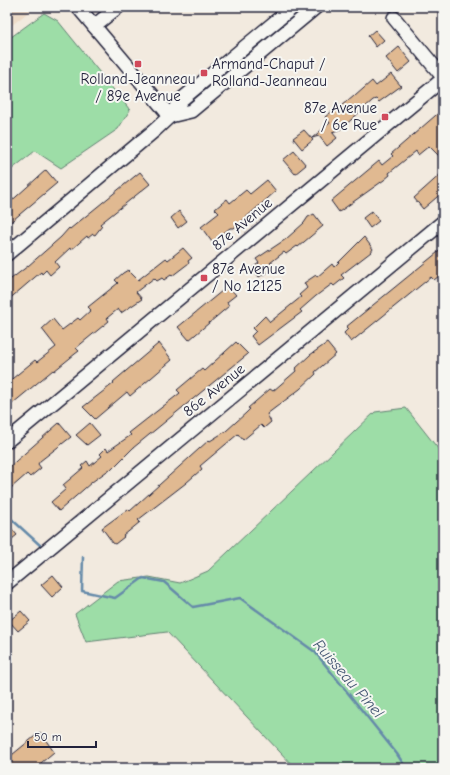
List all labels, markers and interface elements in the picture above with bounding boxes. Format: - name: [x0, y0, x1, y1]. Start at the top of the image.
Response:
- place label: Armand-Chaput / Rolland-Jeanneau: [212, 55, 327, 90]
- marker: Rolland-Jeanneau / 89e Avenue: [133, 59, 143, 69]
- marker: Armand-Chaput / Rolland-Jeanneau: [199, 68, 209, 78]
- place label: Rolland-Jeanneau / 89e Avenue: [81, 70, 195, 105]
- place label: 87e Avenue / 6e Rue: [304, 99, 377, 134]
- marker: 87e Avenue / 6e Rue: [380, 112, 390, 122]
- street label: 87e Avenue: [208, 193, 276, 254]
- place label: 87e Avenue / No 12125: [212, 260, 286, 295]
- marker: 87e Avenue / No 12125: [199, 273, 209, 283]
- street label: 86e Avenue: [180, 359, 249, 420]
- water label: Ruisseau Pinel: [309, 636, 387, 722]
- scale bar: [28, 723, 96, 749]
- text: 50 m: [34, 730, 62, 744]

